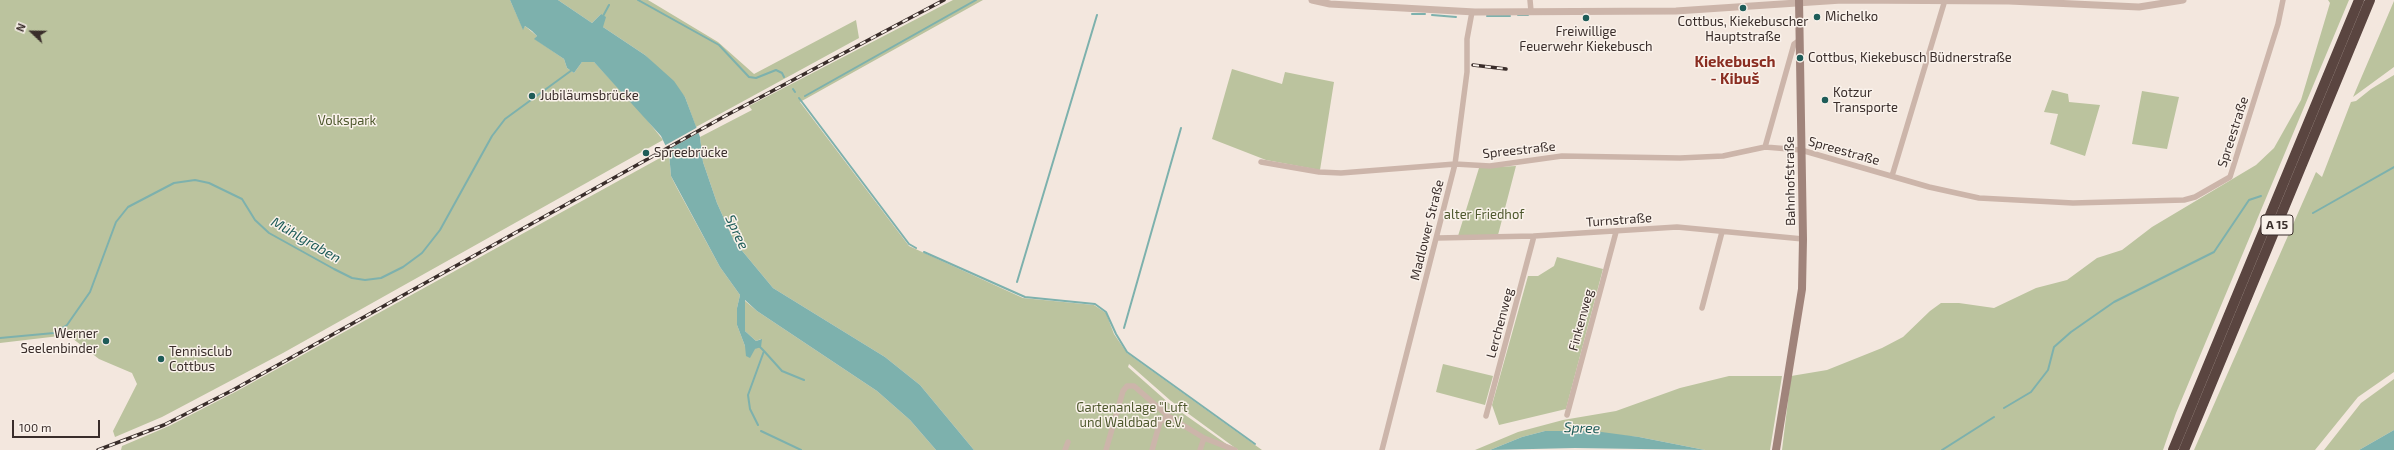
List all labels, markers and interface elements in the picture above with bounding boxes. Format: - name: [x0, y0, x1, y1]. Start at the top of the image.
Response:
- marker: Cottbus, Kiekebuscher Hauptstraße: [1738, 3, 1748, 13]
- place label: Michelko: [1825, 9, 1878, 25]
- north arrow: [12, 12, 52, 52]
- marker: Michelko: [1812, 12, 1822, 22]
- marker: Freiwillige Feuerwehr Kiekebusch: [1581, 13, 1591, 23]
- place label: Cottbus, Kiekebuscher Hauptstraße: [1678, 14, 1808, 45]
- text: N: [13, 21, 28, 33]
- place label: Freiwillige Feuerwehr Kiekebusch: [1519, 24, 1653, 55]
- place label: Cottbus, Kiekebusch Büdnerstraße: [1808, 50, 2012, 66]
- district label: Kiekebusch - Kibuš: [1694, 53, 1776, 88]
- marker: Cottbus, Kiekebusch Büdnerstraße: [1795, 53, 1805, 63]
- place label: Kotzur Transporte: [1833, 85, 1898, 116]
- place label: Jubiläumsbrücke: [540, 88, 639, 104]
- marker: Jubiläumsbrücke: [527, 91, 537, 101]
- marker: Kotzur Transporte: [1820, 95, 1830, 105]
- street label: Spreestraße: [2214, 95, 2252, 169]
- park label: Volkspark: [318, 113, 376, 129]
- street label: Spreestraße: [1807, 133, 1881, 169]
- street label: Bahnhofstraße: [1781, 136, 1799, 226]
- street label: Spreestraße: [1482, 138, 1556, 162]
- place label: Spreebrücke: [654, 145, 728, 161]
- marker: Spreebrücke: [641, 148, 651, 158]
- street label: Madlower Straße: [1407, 178, 1447, 282]
- park label: alter Friedhof: [1444, 207, 1524, 223]
- street label: Turnstraße: [1585, 210, 1653, 230]
- water label: Spree: [722, 212, 752, 252]
- water label: Mühlgraben: [268, 213, 344, 267]
- road number: A 15: [2261, 215, 2293, 235]
- street label: Lerchenweg: [1483, 286, 1517, 360]
- street label: Finkenweg: [1565, 287, 1597, 353]
- place label: Werner Seelenbinder: [21, 326, 98, 357]
- marker: Werner Seelenbinder: [101, 336, 111, 346]
- place label: Tennisclub Cottbus: [169, 344, 232, 375]
- marker: Tennisclub Cottbus: [156, 354, 166, 364]
- park label: Gartenanlage "Luft und Waldbad" e.V.: [1076, 400, 1188, 431]
- scale bar: [14, 412, 102, 438]
- water label: Spree: [1564, 419, 1600, 437]
- text: 100 m: [19, 420, 51, 434]

